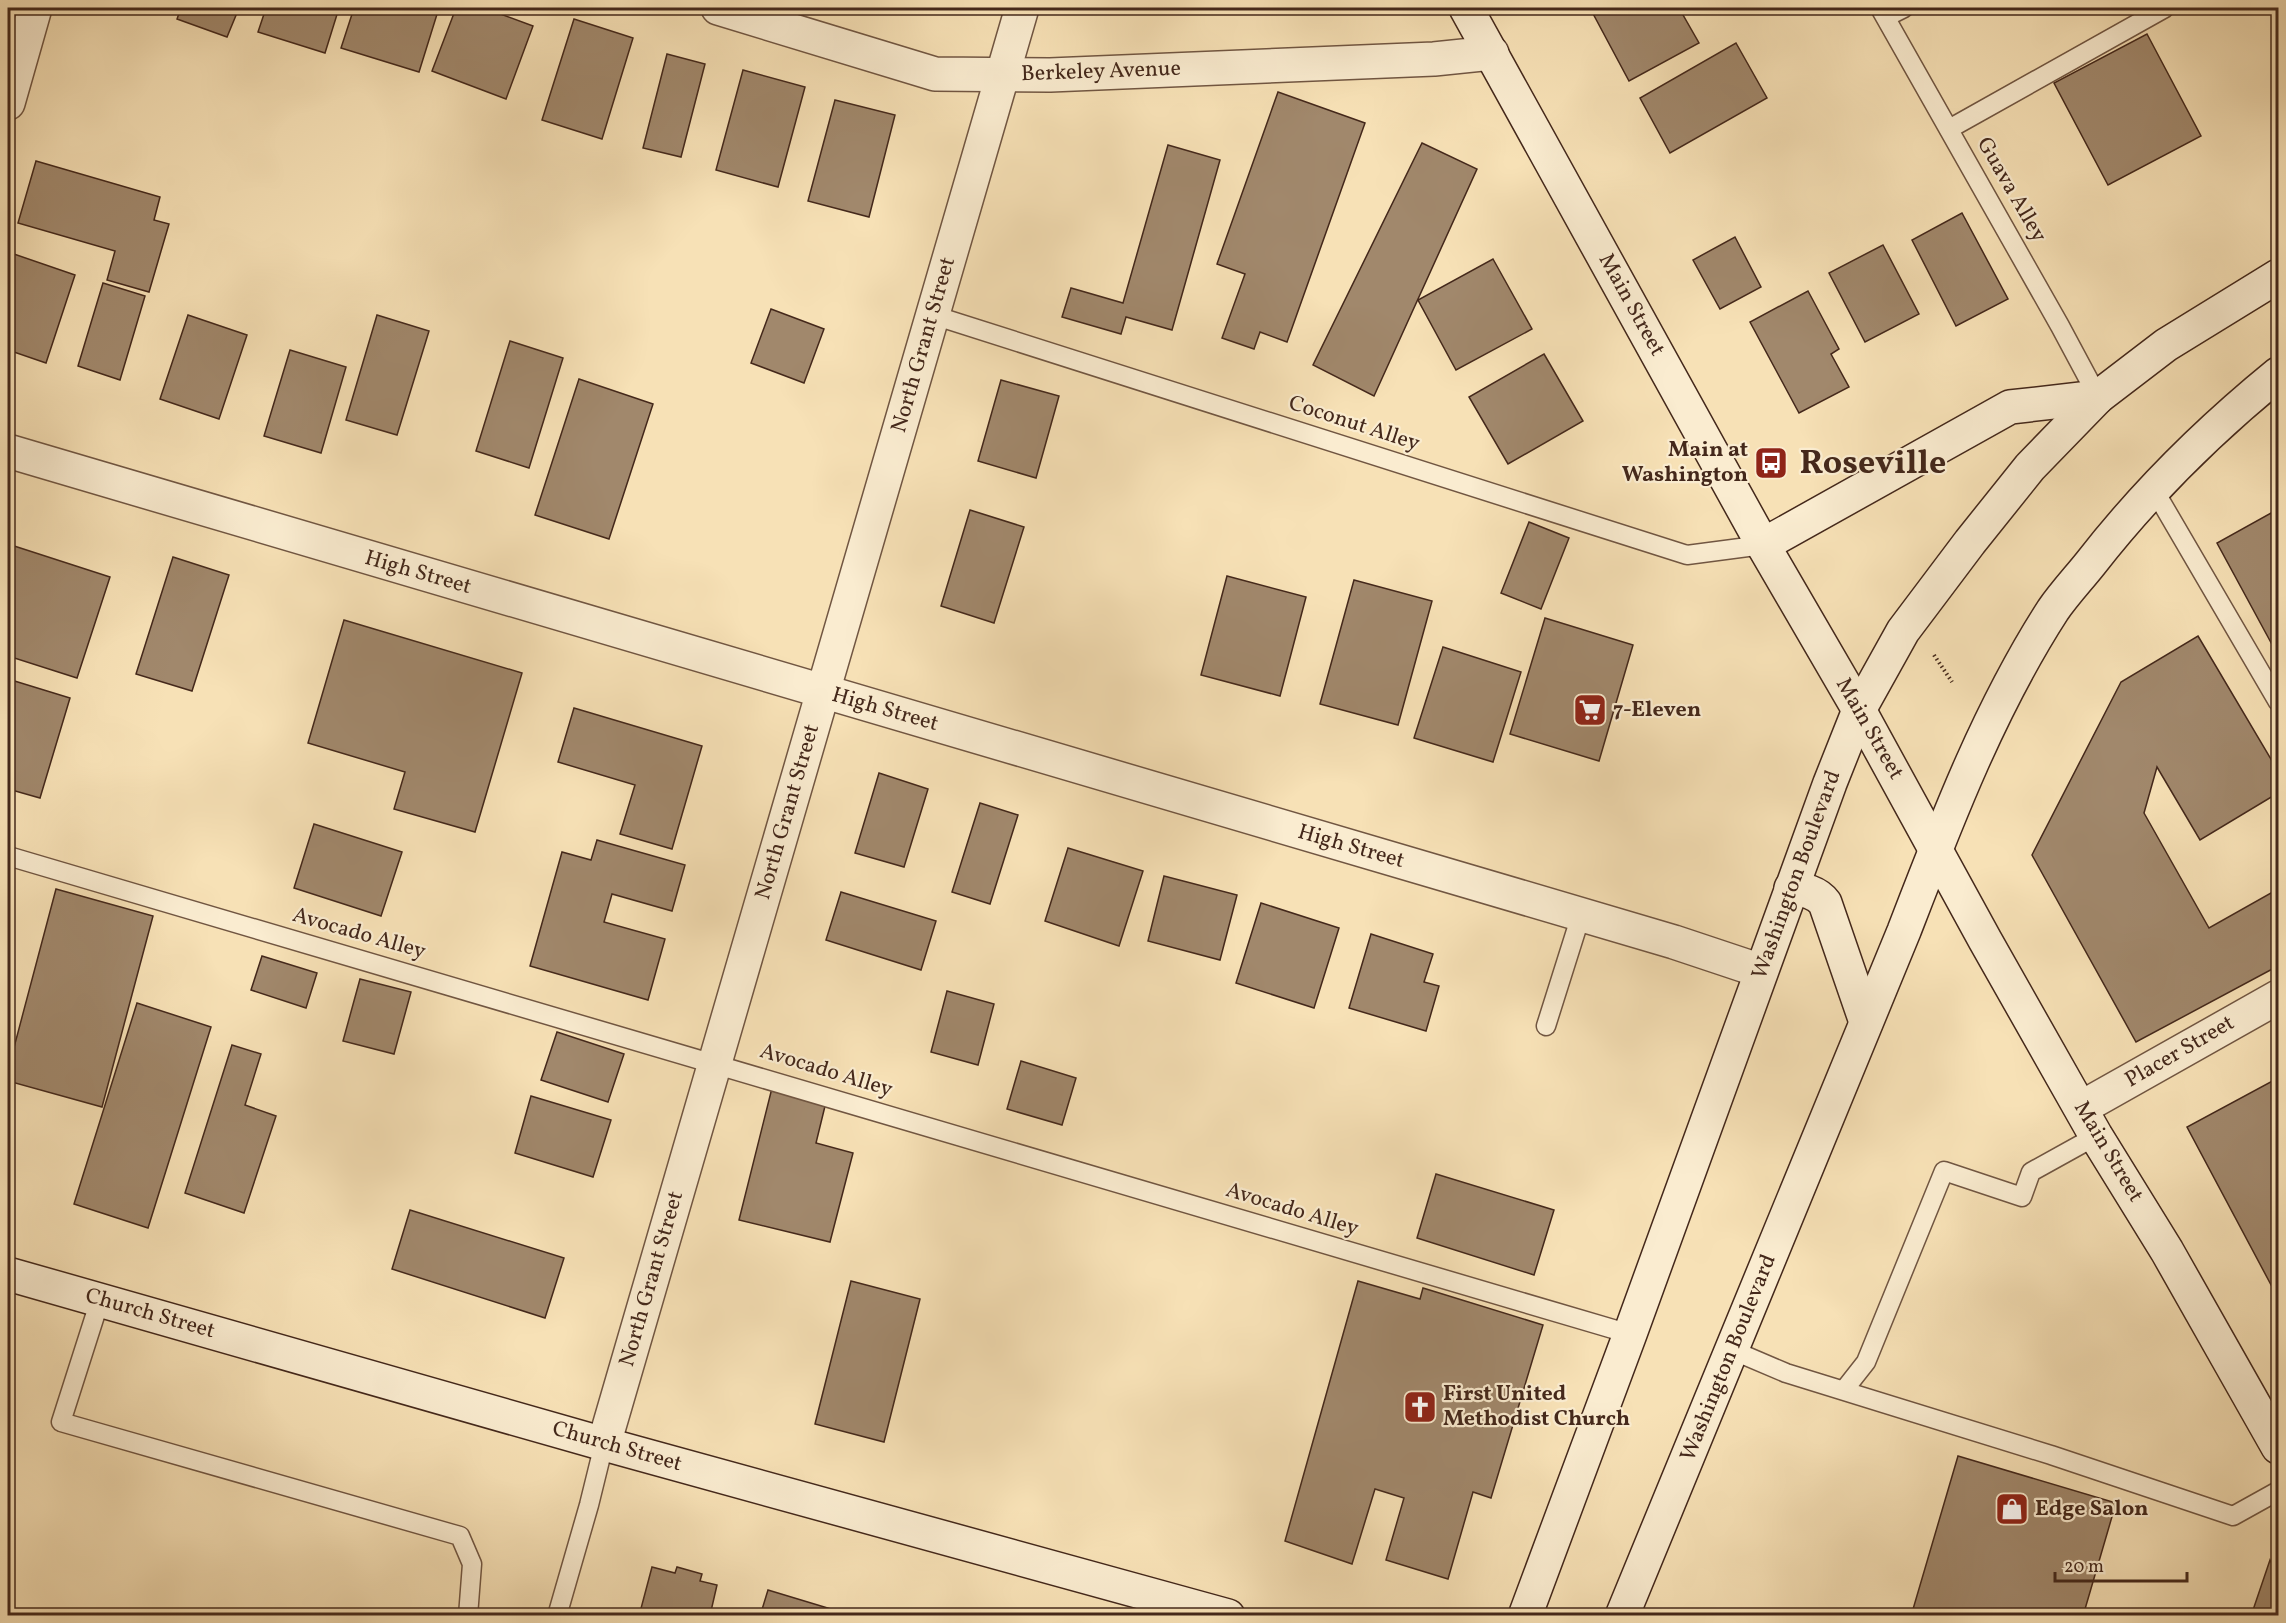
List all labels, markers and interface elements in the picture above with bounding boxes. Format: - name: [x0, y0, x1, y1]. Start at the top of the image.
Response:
- street label: Berkeley Avenue: [1021, 54, 1181, 90]
- street label: Guava Alley: [1968, 132, 2054, 248]
- street label: Main Street: [1590, 248, 1672, 362]
- street label: North Grant Street: [884, 253, 964, 437]
- street label: Coconut Alley: [1285, 388, 1424, 460]
- place label: Main at Washington: [1622, 435, 1748, 491]
- district label: Roseville: [1800, 441, 1946, 488]
- bus stop icon: Main at Washington: [1753, 445, 1789, 481]
- street label: High Street: [361, 543, 475, 603]
- street label: Main Street: [1827, 672, 1911, 786]
- street label: High Street: [828, 680, 942, 740]
- supermarket icon: 7-Eleven: [1572, 692, 1608, 728]
- place label: 7-Eleven: [1613, 695, 1701, 726]
- street label: North Grant Street: [748, 720, 828, 904]
- street label: Washington Boulevard: [1745, 766, 1849, 984]
- street label: High Street: [1294, 817, 1408, 877]
- street label: Avocado Alley: [289, 900, 429, 968]
- street label: Placer Street: [2119, 1008, 2241, 1096]
- street label: Avocado Alley: [756, 1036, 896, 1106]
- street label: Main Street: [2066, 1095, 2151, 1209]
- street label: Avocado Alley: [1222, 1175, 1362, 1245]
- street label: North Grant Street: [612, 1187, 692, 1371]
- street label: Washington Boulevard: [1673, 1250, 1785, 1466]
- street label: Church Street: [82, 1281, 219, 1347]
- place label: First United Methodist Church: [1443, 1379, 1630, 1435]
- church icon: First United Methodist Church: [1402, 1389, 1438, 1425]
- street label: Church Street: [549, 1414, 686, 1480]
- shop icon: Edge Salon: [1994, 1491, 2030, 1527]
- place label: Edge Salon: [2035, 1494, 2149, 1525]
- scale bar: [2055, 1545, 2187, 1583]
- text: 20 m: [2064, 1555, 2104, 1580]

